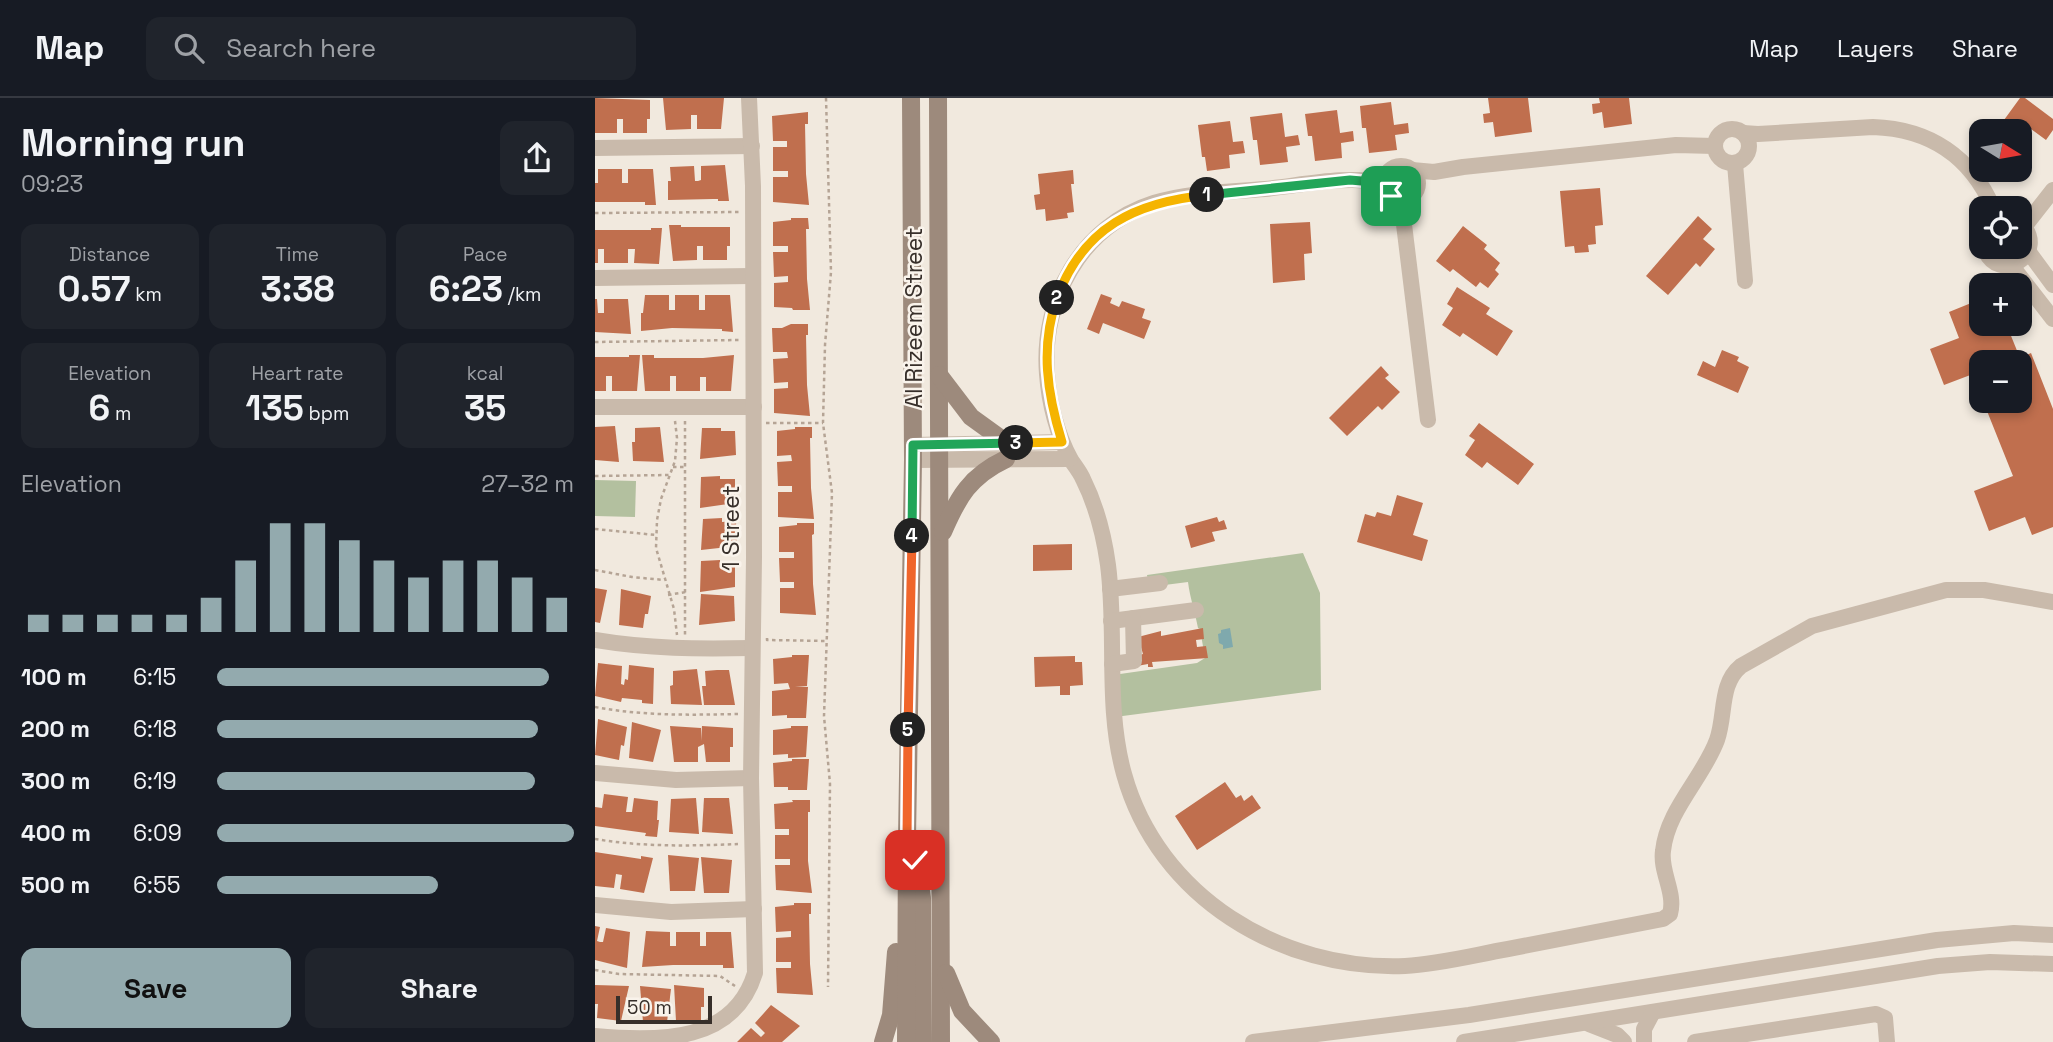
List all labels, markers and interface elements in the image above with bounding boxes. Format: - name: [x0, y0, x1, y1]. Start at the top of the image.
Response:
- search box: [146, 17, 636, 80]
- text: Map: [35, 27, 104, 69]
- icon: search: [170, 29, 208, 67]
- text: Search here: [226, 31, 376, 65]
- text: Map: [1749, 33, 1799, 64]
- text: Layers: [1837, 33, 1914, 64]
- text: Share: [1952, 33, 2018, 64]
- text: Morning run: [21, 119, 246, 167]
- north arrow: [1969, 119, 2032, 182]
- map controls: [1969, 119, 2032, 413]
- button: share: [500, 121, 574, 195]
- pin: [1361, 166, 1421, 226]
- text: 09:23: [21, 169, 83, 199]
- icon: arrive: [1372, 177, 1410, 215]
- pin: 1: [1189, 178, 1225, 212]
- text: 1: [1202, 182, 1211, 207]
- button: locate: [1969, 196, 2032, 259]
- street label: Al Rizeem Street: [899, 228, 929, 408]
- text: Distance: [69, 242, 150, 267]
- text: Time: [276, 242, 319, 267]
- text: Pace: [463, 242, 507, 267]
- text: 0.57: [58, 267, 130, 311]
- text: 3:38: [260, 267, 334, 311]
- text: 6:23: [429, 267, 503, 311]
- button: +: [1969, 273, 2032, 336]
- pin: 2: [1039, 280, 1075, 316]
- text: km: [130, 282, 162, 307]
- text: /km: [503, 282, 541, 307]
- text: 2: [1051, 285, 1062, 310]
- button: −: [1969, 350, 2032, 413]
- text: Elevation: [68, 361, 151, 386]
- text: Heart rate: [251, 361, 344, 386]
- text: kcal: [467, 361, 504, 386]
- text: 6: [88, 386, 110, 430]
- text: 135: [246, 386, 304, 430]
- text: 35: [464, 386, 506, 430]
- text: m: [110, 401, 131, 426]
- text: bpm: [304, 401, 349, 426]
- pin: 3: [999, 426, 1033, 460]
- text: 3: [1010, 430, 1021, 455]
- text: Elevation: [21, 469, 122, 499]
- text: 27–32 m: [481, 469, 574, 499]
- street label: 1 Street: [716, 485, 746, 571]
- pin: 4: [895, 518, 929, 554]
- text: 4: [905, 523, 918, 548]
- text: 100 m: [21, 662, 87, 692]
- text: 6:15: [133, 662, 176, 692]
- pin: 5: [891, 712, 925, 748]
- text: 200 m: [21, 714, 90, 744]
- text: 6:18: [133, 714, 177, 744]
- text: 5: [902, 717, 913, 742]
- text: 300 m: [21, 766, 90, 796]
- text: 6:19: [133, 766, 177, 796]
- text: 400 m: [21, 818, 91, 848]
- text: 6:09: [133, 818, 182, 848]
- pin: [885, 830, 945, 890]
- icon: check: [896, 841, 934, 879]
- text: 500 m: [21, 870, 90, 900]
- text: 6:55: [133, 870, 180, 900]
- button: Save: [21, 948, 291, 1028]
- button: Share: [305, 948, 574, 1028]
- scale bar: [616, 993, 712, 1025]
- text: 50 m: [627, 995, 672, 1020]

